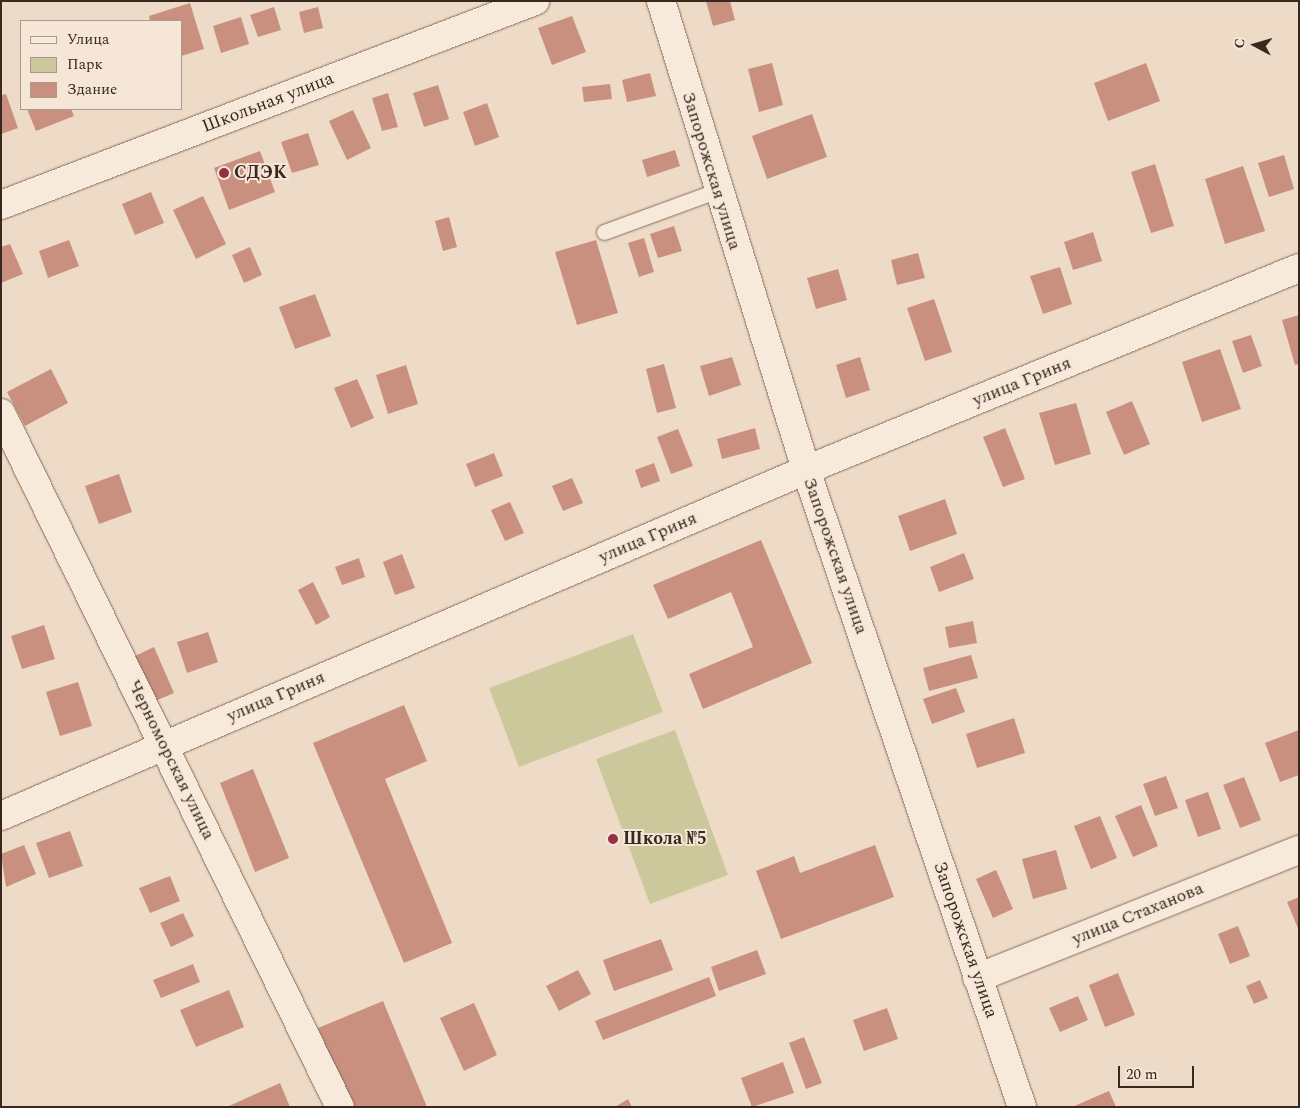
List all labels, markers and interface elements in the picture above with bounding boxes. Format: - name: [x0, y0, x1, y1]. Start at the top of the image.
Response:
- legend: [20, 20, 182, 110]
- north arrow: [1230, 20, 1280, 70]
- text: Улица: [67, 28, 109, 51]
- text: С: [1229, 37, 1251, 49]
- text: Парк: [67, 53, 103, 76]
- street label: Школьная улица: [199, 68, 337, 138]
- text: Здание: [67, 78, 117, 101]
- street label: Запорожская улица: [677, 89, 745, 253]
- place label: СДЭК: [234, 162, 287, 184]
- marker: СДЭК: [218, 167, 230, 179]
- street label: улица Гриня: [970, 352, 1074, 412]
- street label: Запорожская улица: [798, 475, 872, 637]
- street label: улица Гриня: [596, 508, 700, 568]
- street label: улица Гриня: [224, 667, 328, 727]
- street label: Черноморская улица: [123, 677, 219, 843]
- place label: Школа №5: [623, 828, 707, 850]
- marker: Школа №5: [607, 833, 619, 845]
- street label: Запорожская улица: [928, 859, 1002, 1021]
- street label: улица Стаханова: [1069, 878, 1207, 950]
- scale bar: [1120, 1056, 1196, 1088]
- text: 20 m: [1126, 1063, 1158, 1086]

